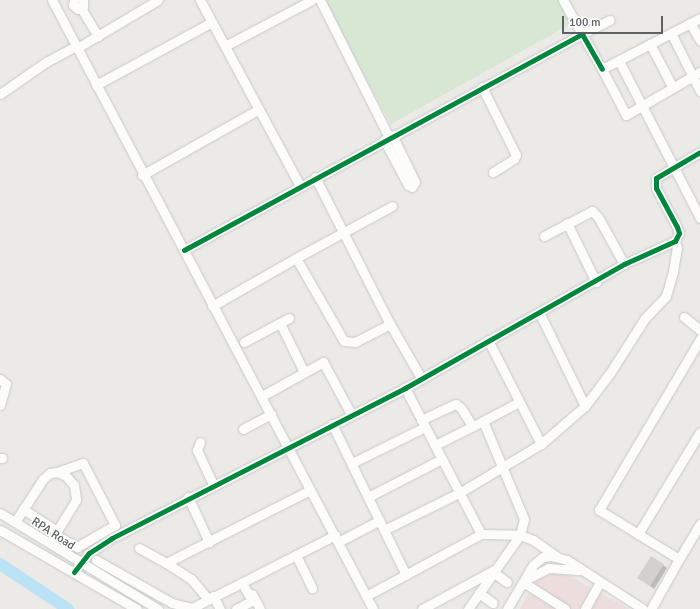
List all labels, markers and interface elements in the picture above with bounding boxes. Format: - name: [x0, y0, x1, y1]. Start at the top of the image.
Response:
- scale bar: [564, 8, 665, 34]
- text: 100 m: [569, 15, 601, 30]
- street label: RPA Road: [29, 515, 77, 553]

